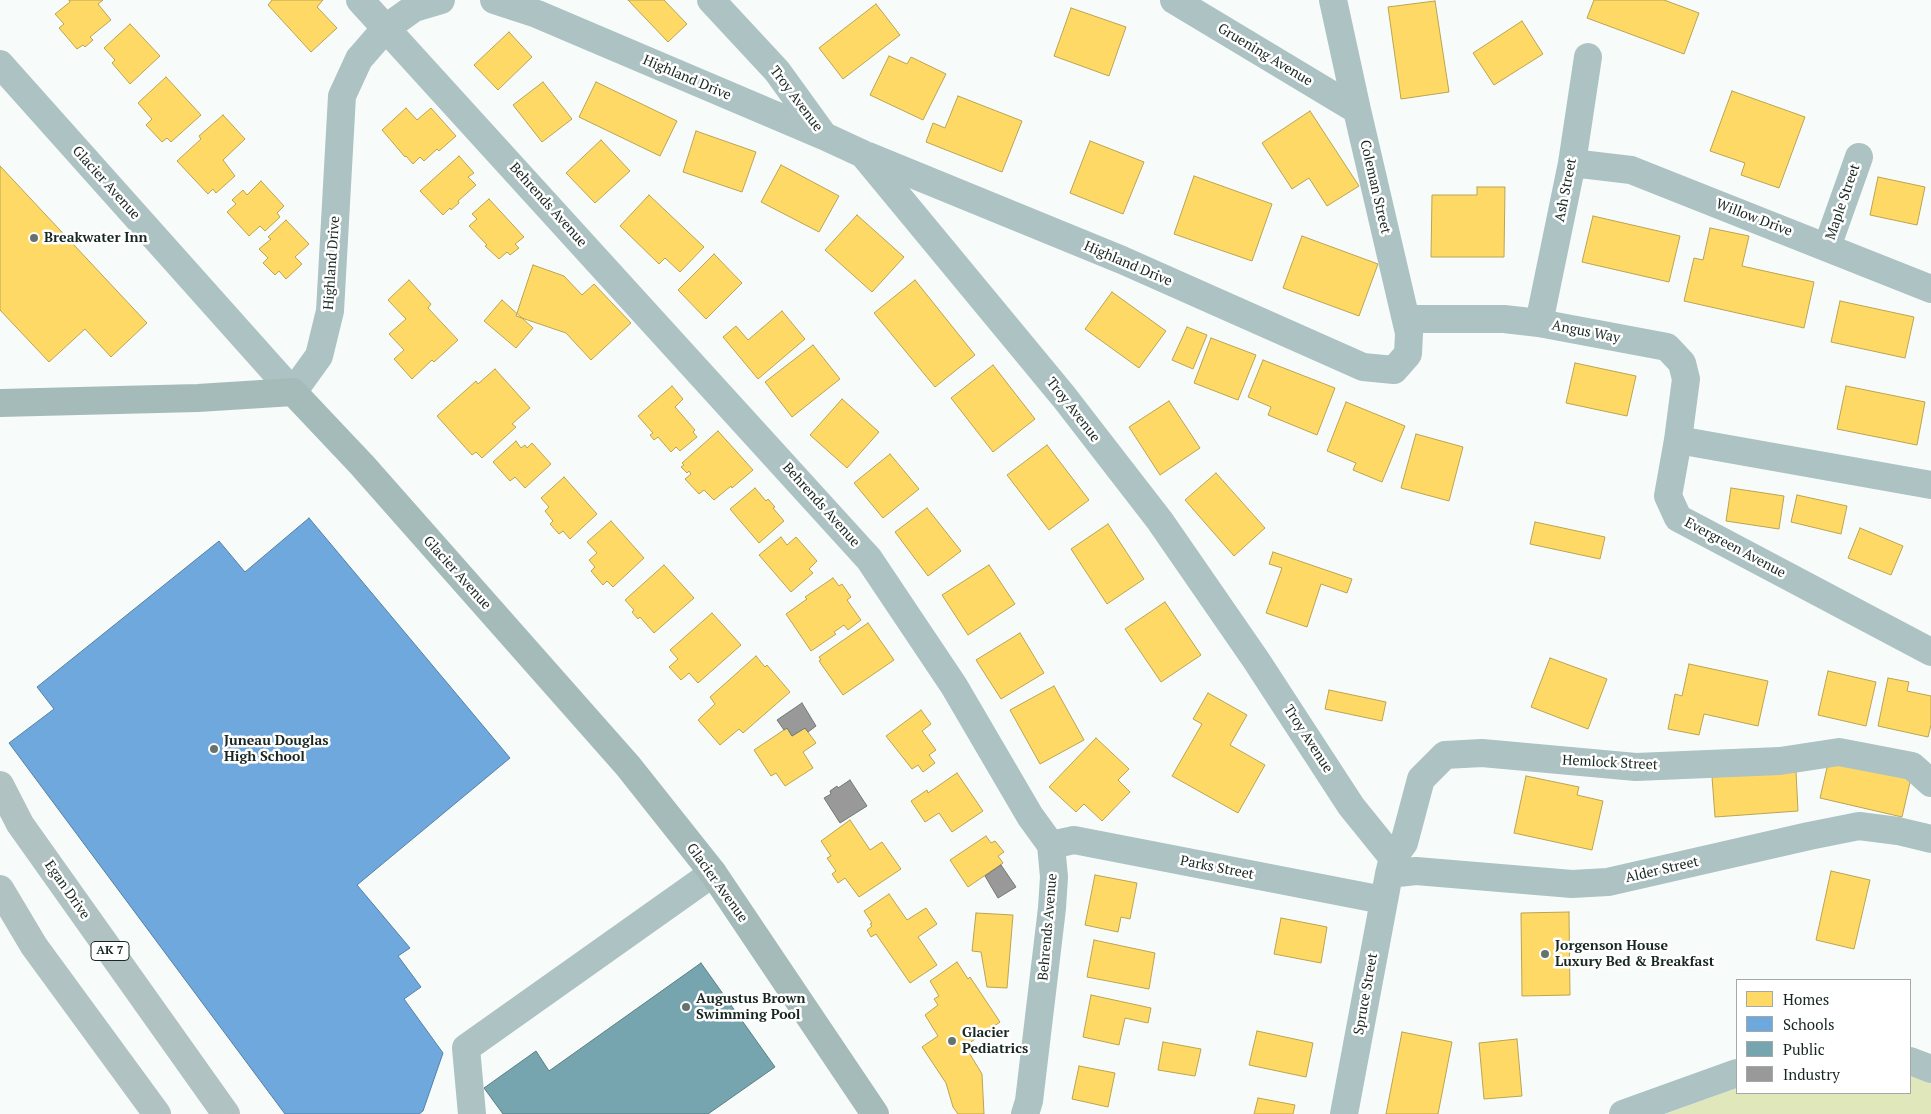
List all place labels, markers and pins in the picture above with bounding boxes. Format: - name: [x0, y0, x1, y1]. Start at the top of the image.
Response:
- place label: Breakwater Inn: [44, 230, 147, 246]
- marker: Breakwater Inn: [28, 232, 40, 244]
- place label: Juneau Douglas High School: [224, 733, 329, 766]
- marker: Juneau Douglas High School: [208, 743, 220, 755]
- place label: Jorgenson House Luxury Bed & Breakfast: [1555, 938, 1714, 970]
- marker: Jorgenson House Luxury Bed & Breakfast: [1539, 948, 1551, 960]
- place label: Augustus Brown Swimming Pool: [696, 991, 806, 1024]
- marker: Augustus Brown Swimming Pool: [680, 1001, 692, 1013]
- place label: Glacier Pediatrics: [962, 1025, 1028, 1058]
- marker: Glacier Pediatrics: [946, 1035, 958, 1047]

